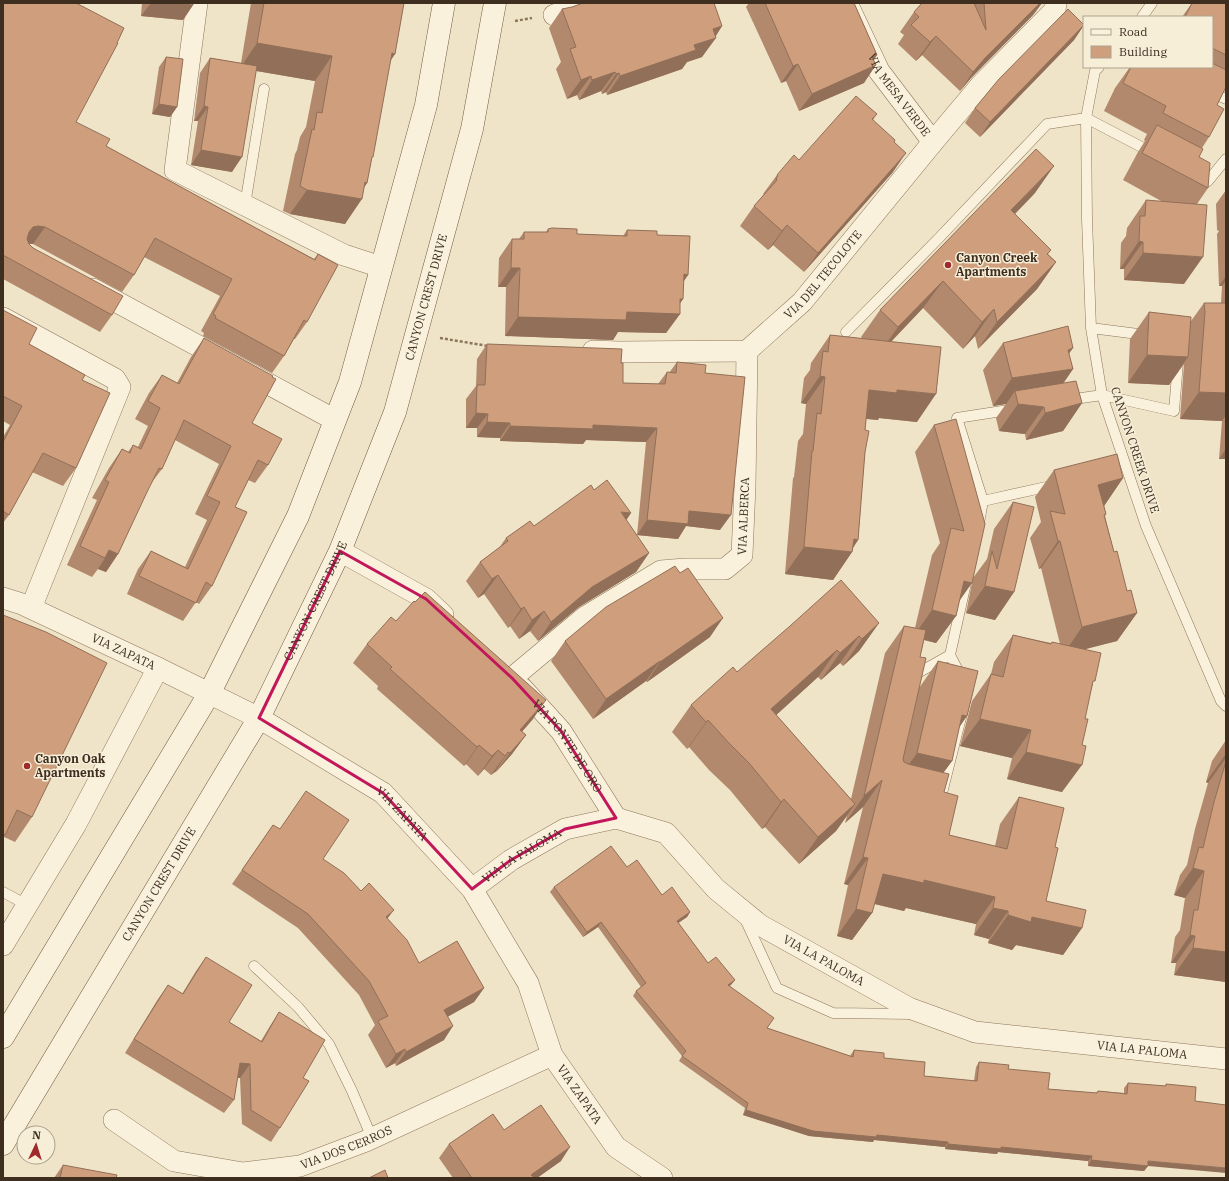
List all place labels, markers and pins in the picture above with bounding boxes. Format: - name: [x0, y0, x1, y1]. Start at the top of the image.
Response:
- place label: Canyon Creek Apartments: [956, 250, 1038, 279]
- marker: Canyon Creek Apartments: [943, 260, 953, 270]
- place label: Canyon Oak Apartments: [35, 751, 106, 780]
- marker: Canyon Oak Apartments: [22, 761, 32, 771]

